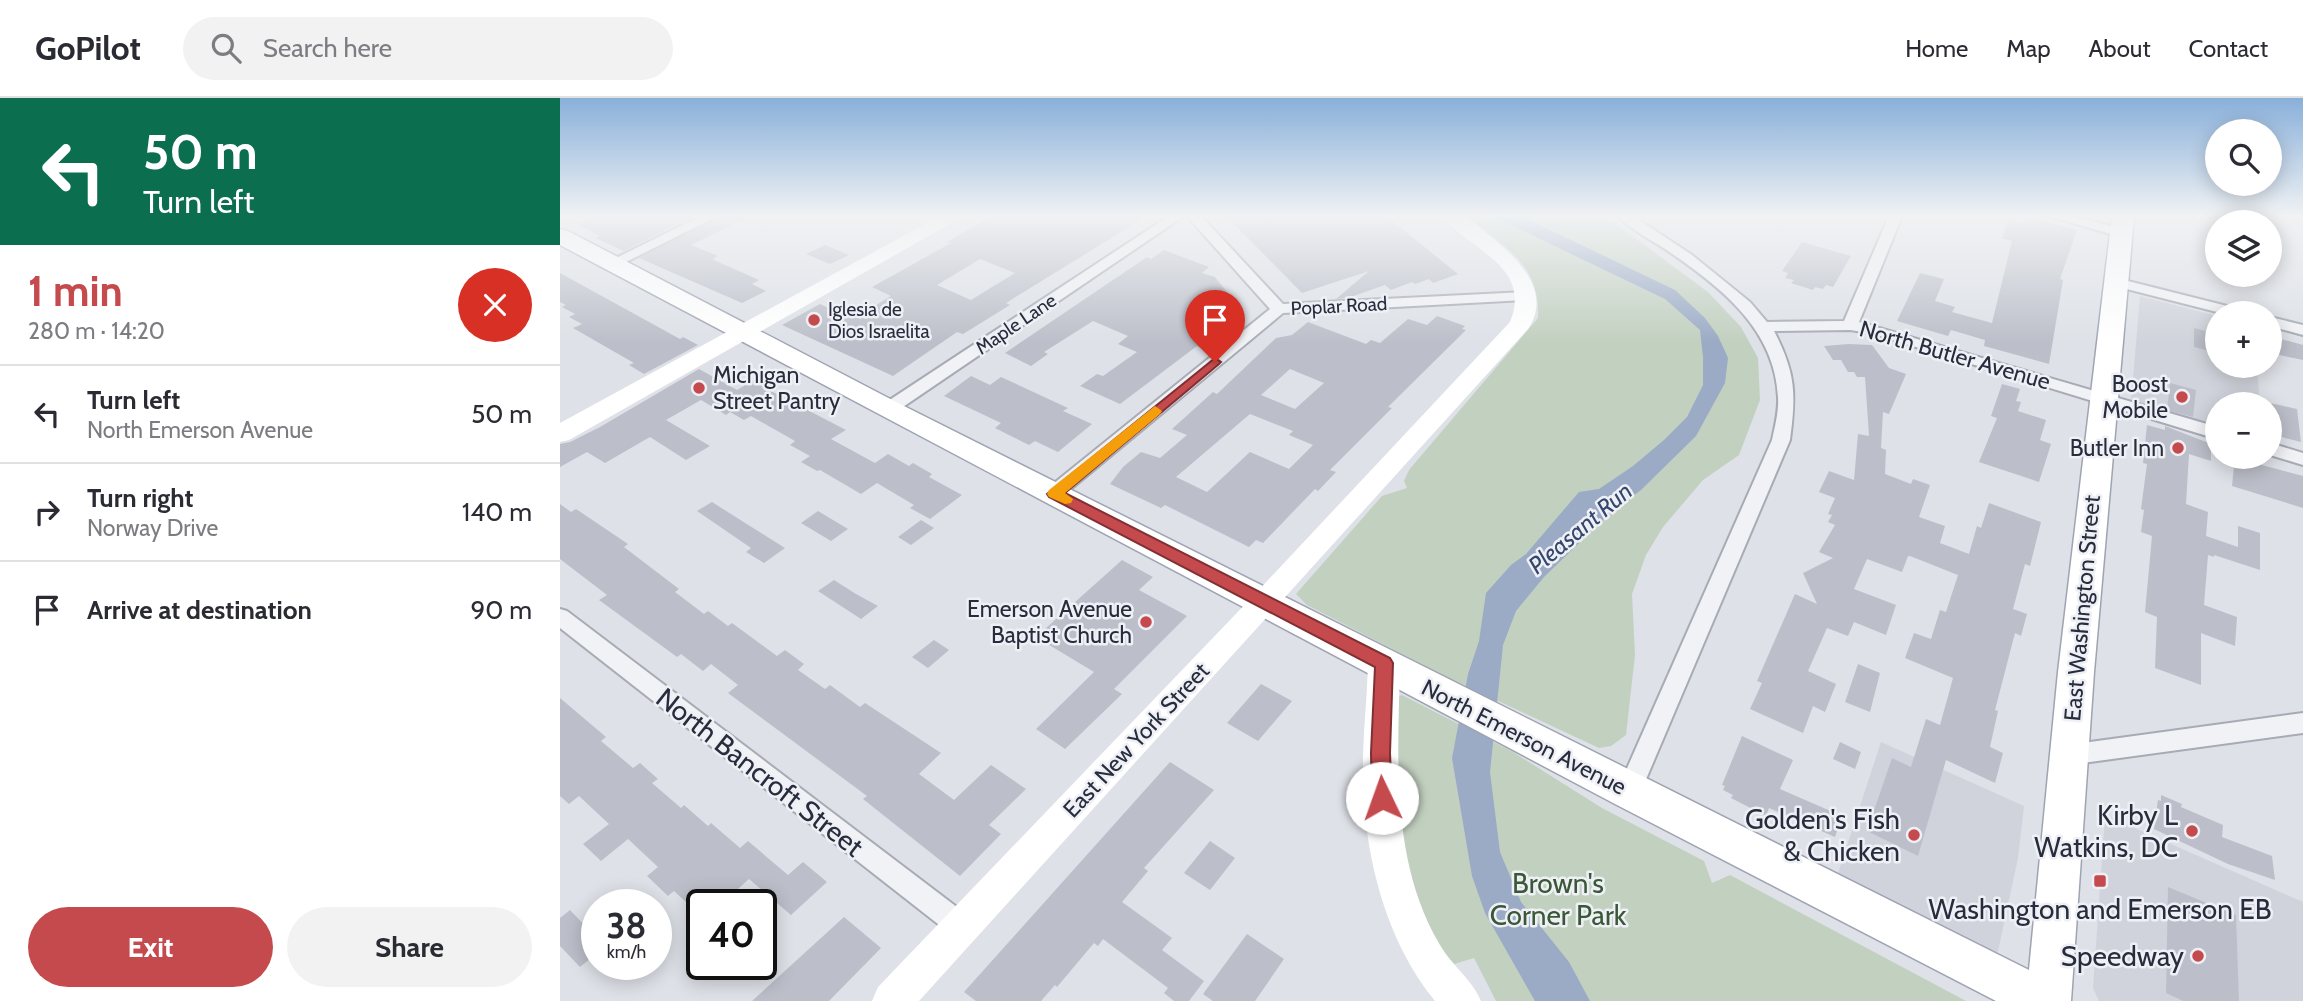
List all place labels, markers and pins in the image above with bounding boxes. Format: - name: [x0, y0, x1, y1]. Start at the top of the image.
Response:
- pin: [1185, 290, 1245, 362]
- place label: Iglesia de Dios Israelita: [828, 298, 930, 343]
- marker: Iglesia de Dios Israelita: [806, 312, 822, 328]
- place label: Michigan Street Pantry: [713, 361, 841, 415]
- place label: Boost Mobile: [2102, 370, 2168, 424]
- marker: Michigan Street Pantry: [691, 380, 707, 396]
- marker: Boost Mobile: [2174, 389, 2190, 405]
- place label: Butler Inn: [2070, 434, 2164, 462]
- marker: Butler Inn: [2170, 440, 2186, 456]
- place label: Emerson Avenue Baptist Church: [967, 595, 1132, 649]
- marker: Emerson Avenue Baptist Church: [1138, 614, 1154, 630]
- place label: Kirby L Watkins, DC: [2034, 798, 2178, 864]
- place label: Golden's Fish & Chicken: [1745, 802, 1900, 868]
- marker: Kirby L Watkins, DC: [2184, 823, 2200, 839]
- marker: Golden's Fish & Chicken: [1906, 827, 1922, 843]
- marker: Washington and Emerson EB: [2092, 873, 2108, 889]
- place label: Washington and Emerson EB: [1929, 892, 2271, 926]
- place label: Speedway: [2061, 939, 2184, 973]
- marker: Speedway: [2190, 948, 2206, 964]

